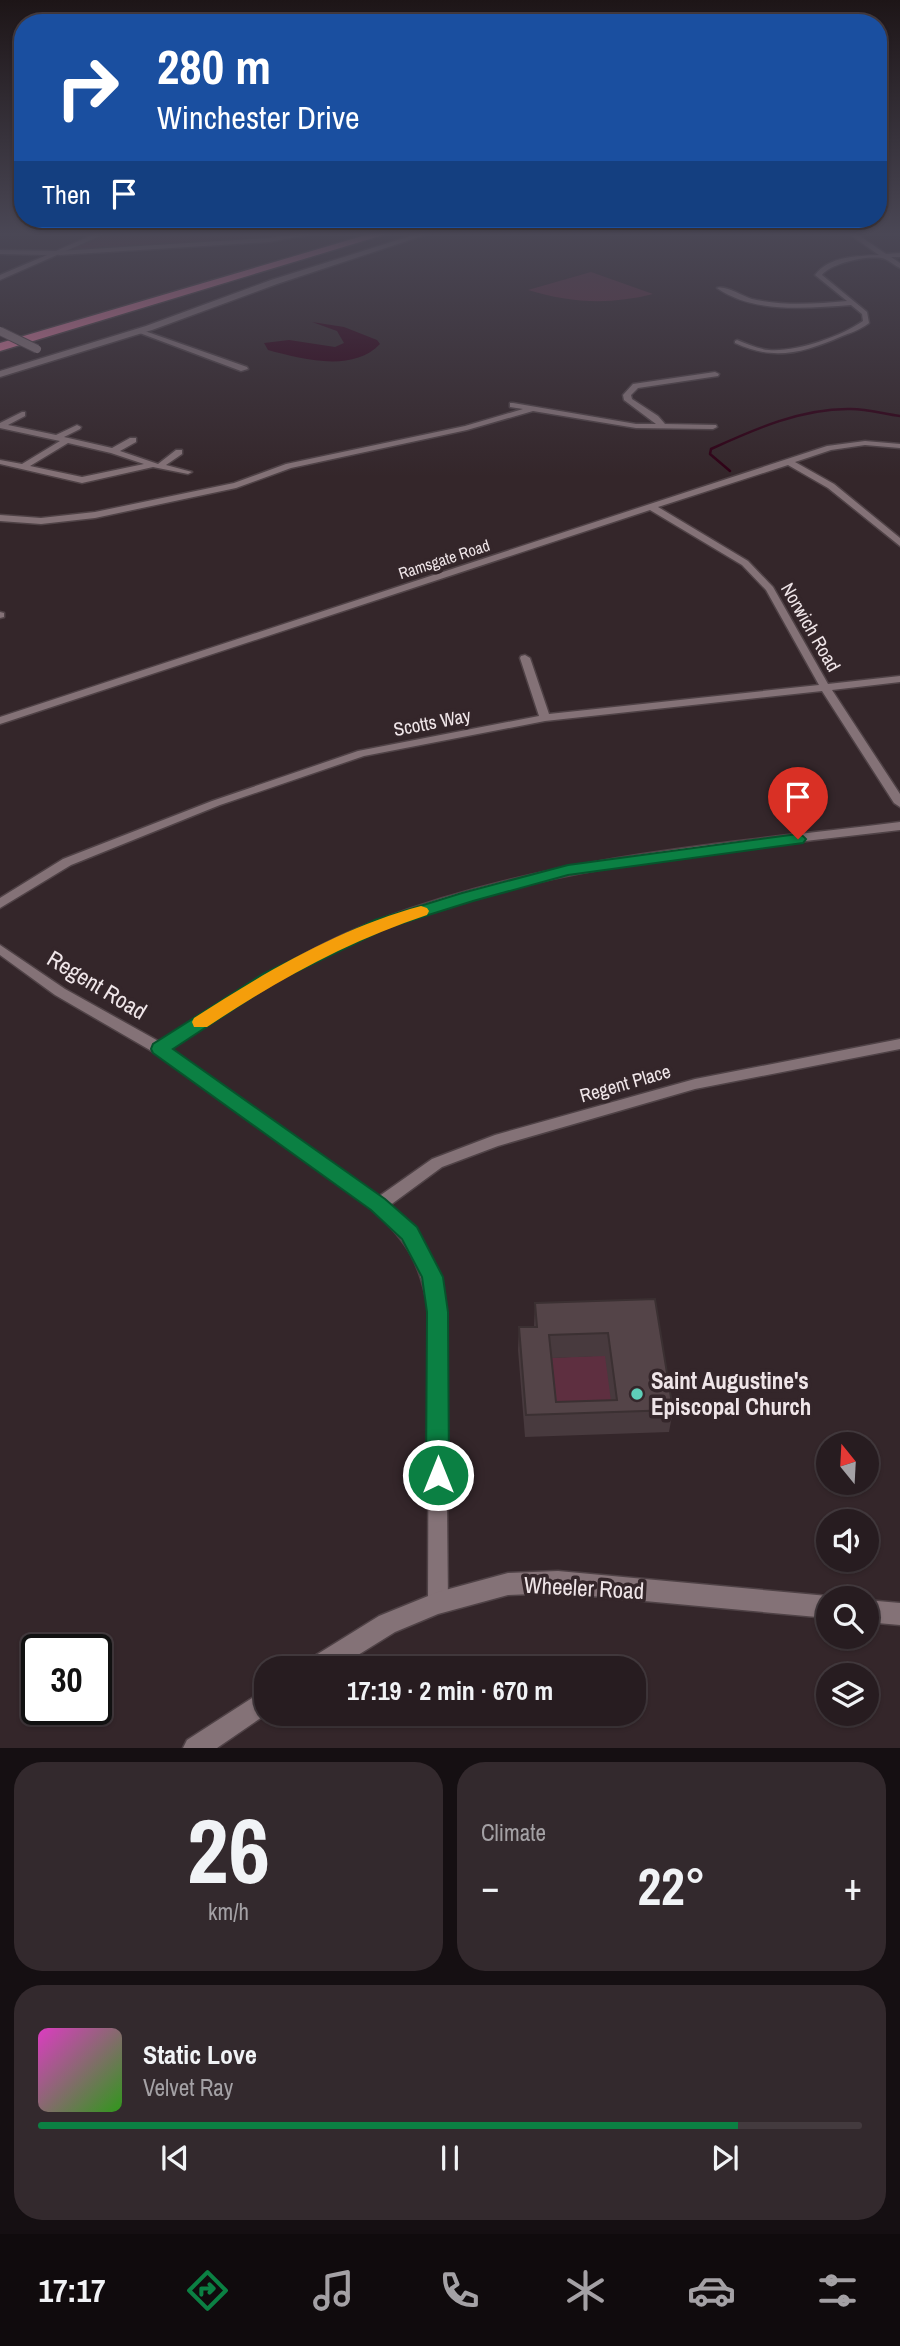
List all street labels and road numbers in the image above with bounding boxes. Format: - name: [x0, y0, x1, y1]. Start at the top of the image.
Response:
- street label: Ramsgate Road: [396, 534, 492, 584]
- street label: Norwich Road: [775, 578, 847, 676]
- street label: Scotts Way: [391, 702, 473, 742]
- street label: Regent Road: [42, 943, 153, 1026]
- street label: Regent Place: [576, 1058, 674, 1108]
- street label: Wheeler Road: [523, 1569, 645, 1606]

